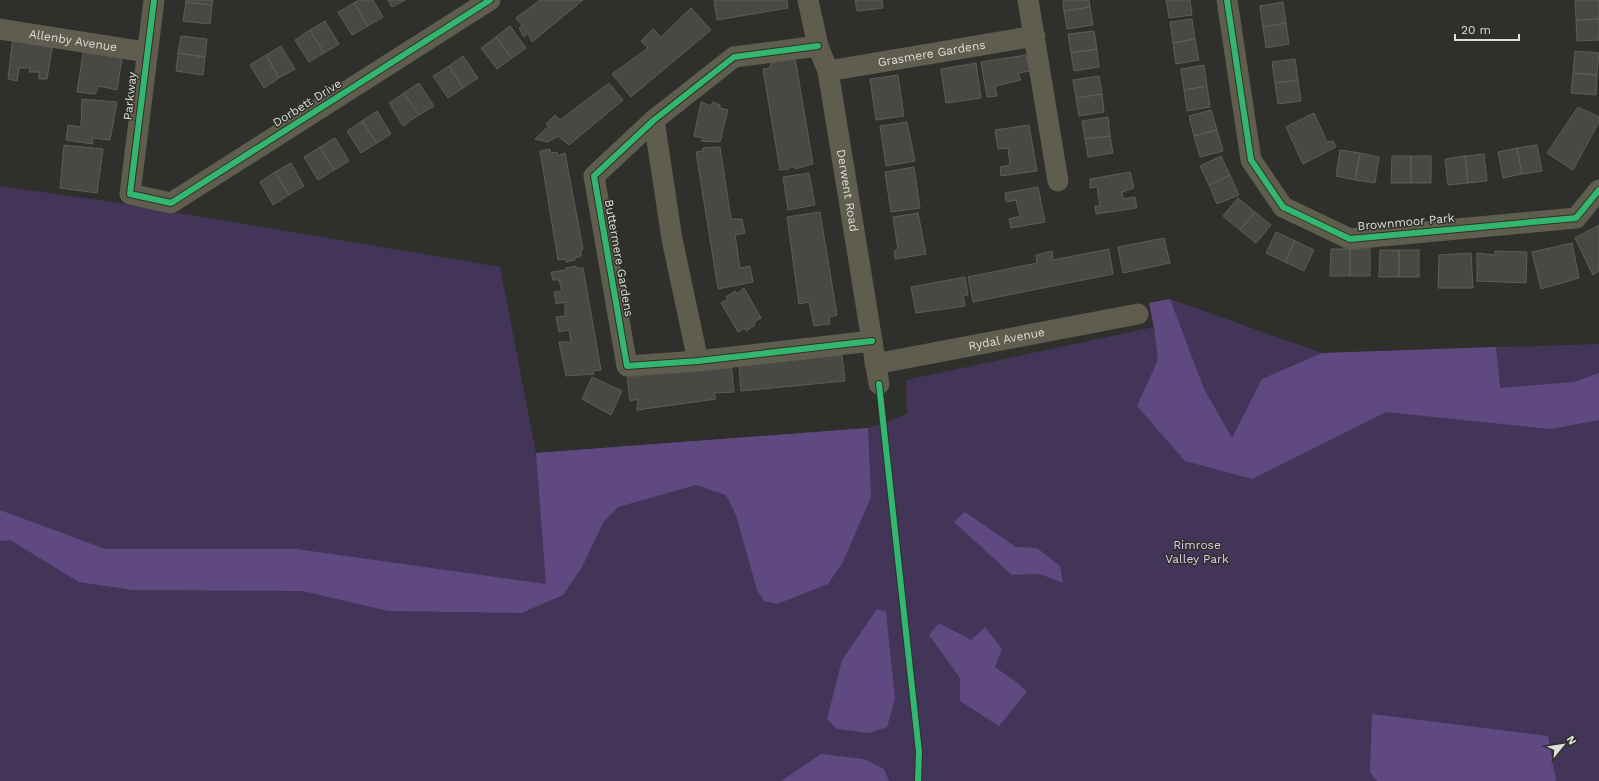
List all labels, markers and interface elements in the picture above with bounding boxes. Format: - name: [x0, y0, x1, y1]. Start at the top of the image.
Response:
- scale bar: [1455, 16, 1519, 42]
- text: 20 m: [1461, 23, 1491, 37]
- street label: Allenby Avenue: [28, 27, 118, 54]
- street label: Grasmere Gardens: [877, 37, 987, 69]
- street label: Parkway: [121, 70, 140, 121]
- street label: Dorbett Drive: [270, 76, 344, 130]
- street label: Derwent Road: [834, 148, 861, 233]
- street label: Buttermere Gardens: [602, 198, 636, 318]
- street label: Brownmoor Park: [1357, 211, 1455, 233]
- street label: Rydal Avenue: [967, 325, 1046, 353]
- park label: Rimrose Valley Park: [1165, 538, 1229, 566]
- north arrow: [1543, 725, 1583, 765]
- text: N: [1564, 733, 1579, 747]

